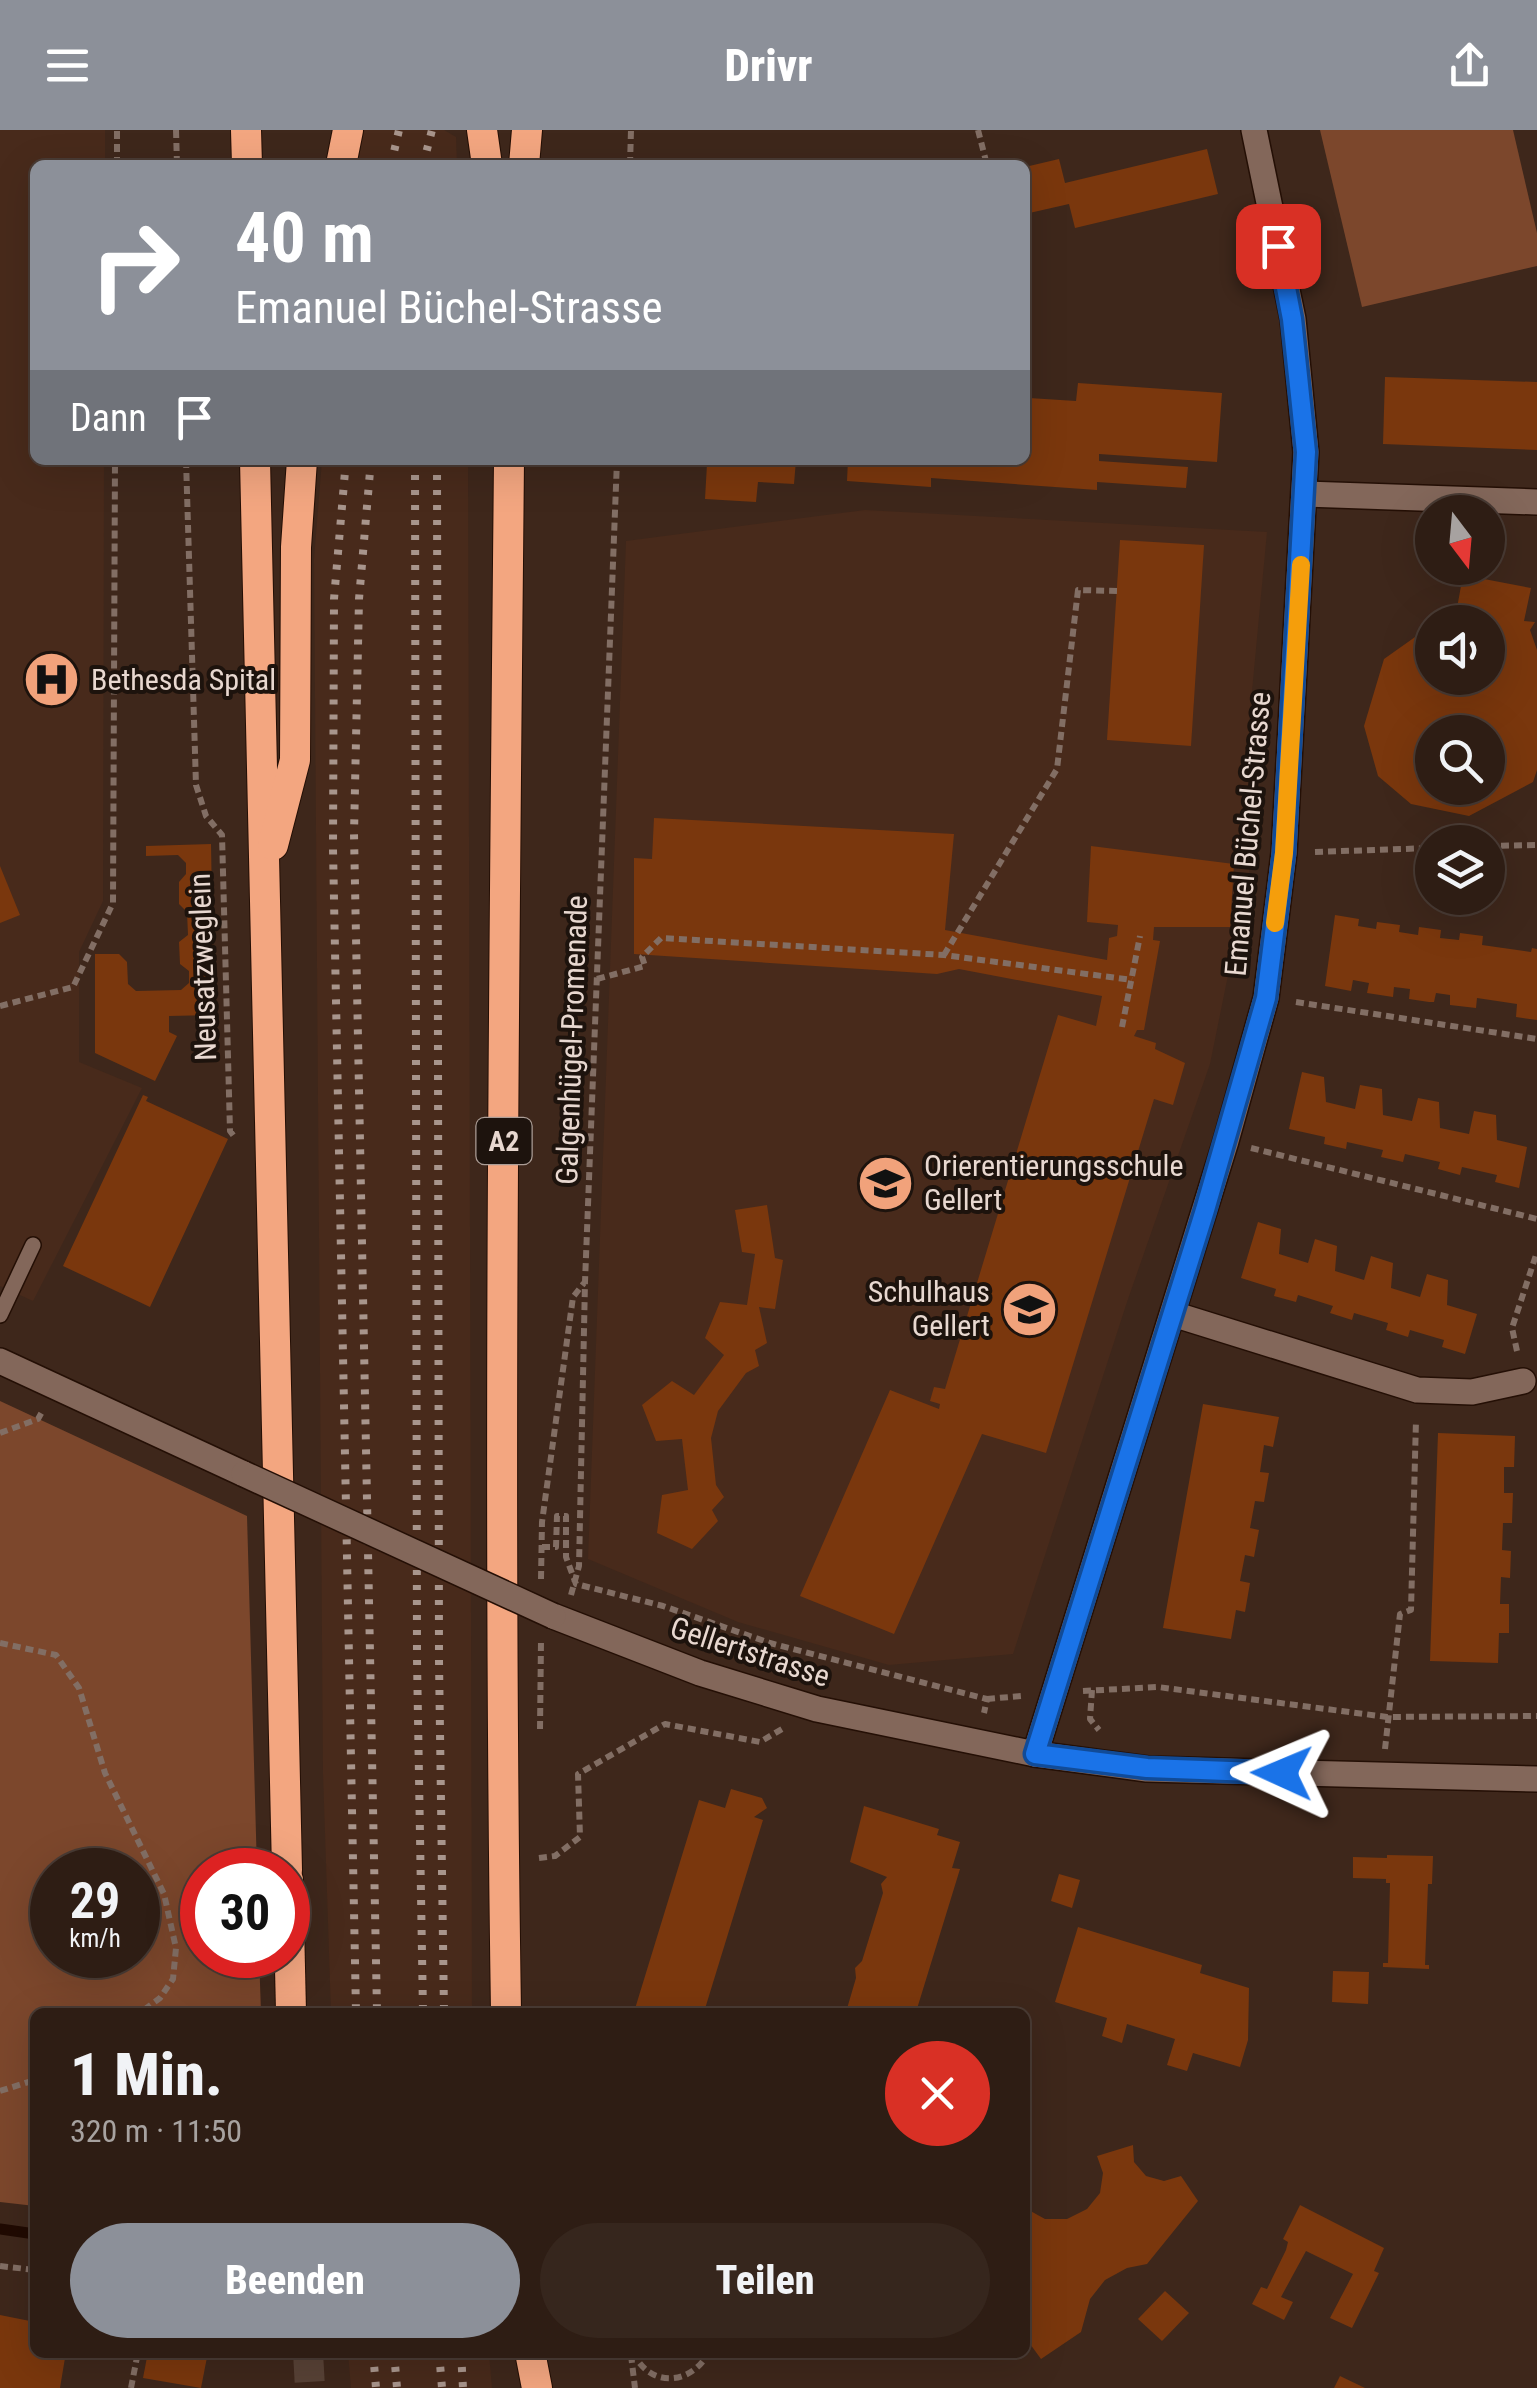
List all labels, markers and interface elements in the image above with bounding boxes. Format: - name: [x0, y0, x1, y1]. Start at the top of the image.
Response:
- icon: menu: [40, 38, 95, 93]
- icon: share: [1442, 38, 1497, 93]
- text: Drivr: [725, 39, 812, 92]
- text: 40 m: [235, 197, 374, 279]
- icon: right: [70, 200, 200, 330]
- pin: [1236, 204, 1321, 289]
- icon: arrive: [1251, 219, 1306, 274]
- text: Emanuel Büchel-Strasse: [235, 281, 663, 334]
- icon: arrive: [167, 390, 222, 445]
- text: Dann: [70, 396, 147, 440]
- north arrow: [1415, 495, 1505, 585]
- map controls: [1415, 495, 1505, 915]
- button: sound: [1415, 605, 1505, 695]
- hospital icon: Bethesda Spital: [22, 650, 82, 710]
- place label: Bethesda Spital: [91, 662, 276, 697]
- street label: Emanuel Büchel-Strasse: [1218, 690, 1277, 978]
- button: search: [1415, 715, 1505, 805]
- button: layers: [1415, 825, 1505, 915]
- street label: Neusatzweglein: [182, 872, 223, 1062]
- street label: Galgenhügel-Promenade: [549, 895, 594, 1185]
- road number: A2: [476, 1118, 532, 1164]
- place label: Orierentierungsschule Gellert: [924, 1148, 1184, 1217]
- school or university icon: Orierentierungsschule Gellert: [855, 1153, 915, 1213]
- place label: Schulhaus Gellert: [868, 1274, 990, 1343]
- school or university icon: Schulhaus Gellert: [999, 1279, 1059, 1339]
- street label: Gellertstrasse: [666, 1609, 834, 1694]
- position arrow: [1230, 1721, 1334, 1825]
- speed limit sign: 30: [180, 1848, 310, 1978]
- text: 29: [70, 1872, 120, 1930]
- text: km/h: [69, 1924, 121, 1953]
- text: 1 Min.: [70, 2039, 223, 2110]
- button: close: [885, 2041, 990, 2146]
- text: 320 m · 11:50: [70, 2112, 242, 2150]
- button: Beenden: [70, 2223, 520, 2338]
- button: Teilen: [540, 2223, 990, 2338]

